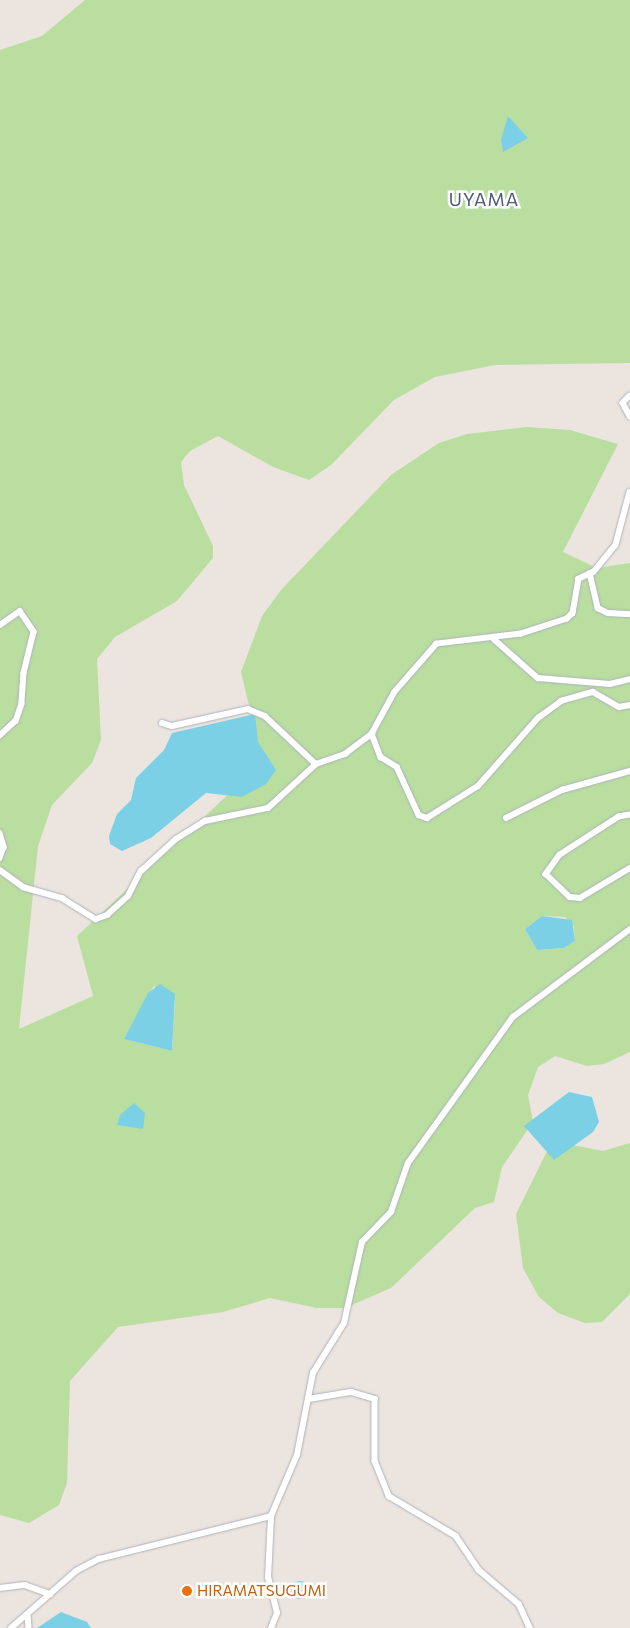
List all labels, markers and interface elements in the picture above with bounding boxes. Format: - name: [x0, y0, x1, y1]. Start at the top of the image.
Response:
- district label: UYAMA: [448, 188, 520, 210]
- place label: HIRAMATSUGUMI: [197, 1582, 326, 1600]
- marker: HIRAMATSUGUMI: [181, 1585, 193, 1597]

